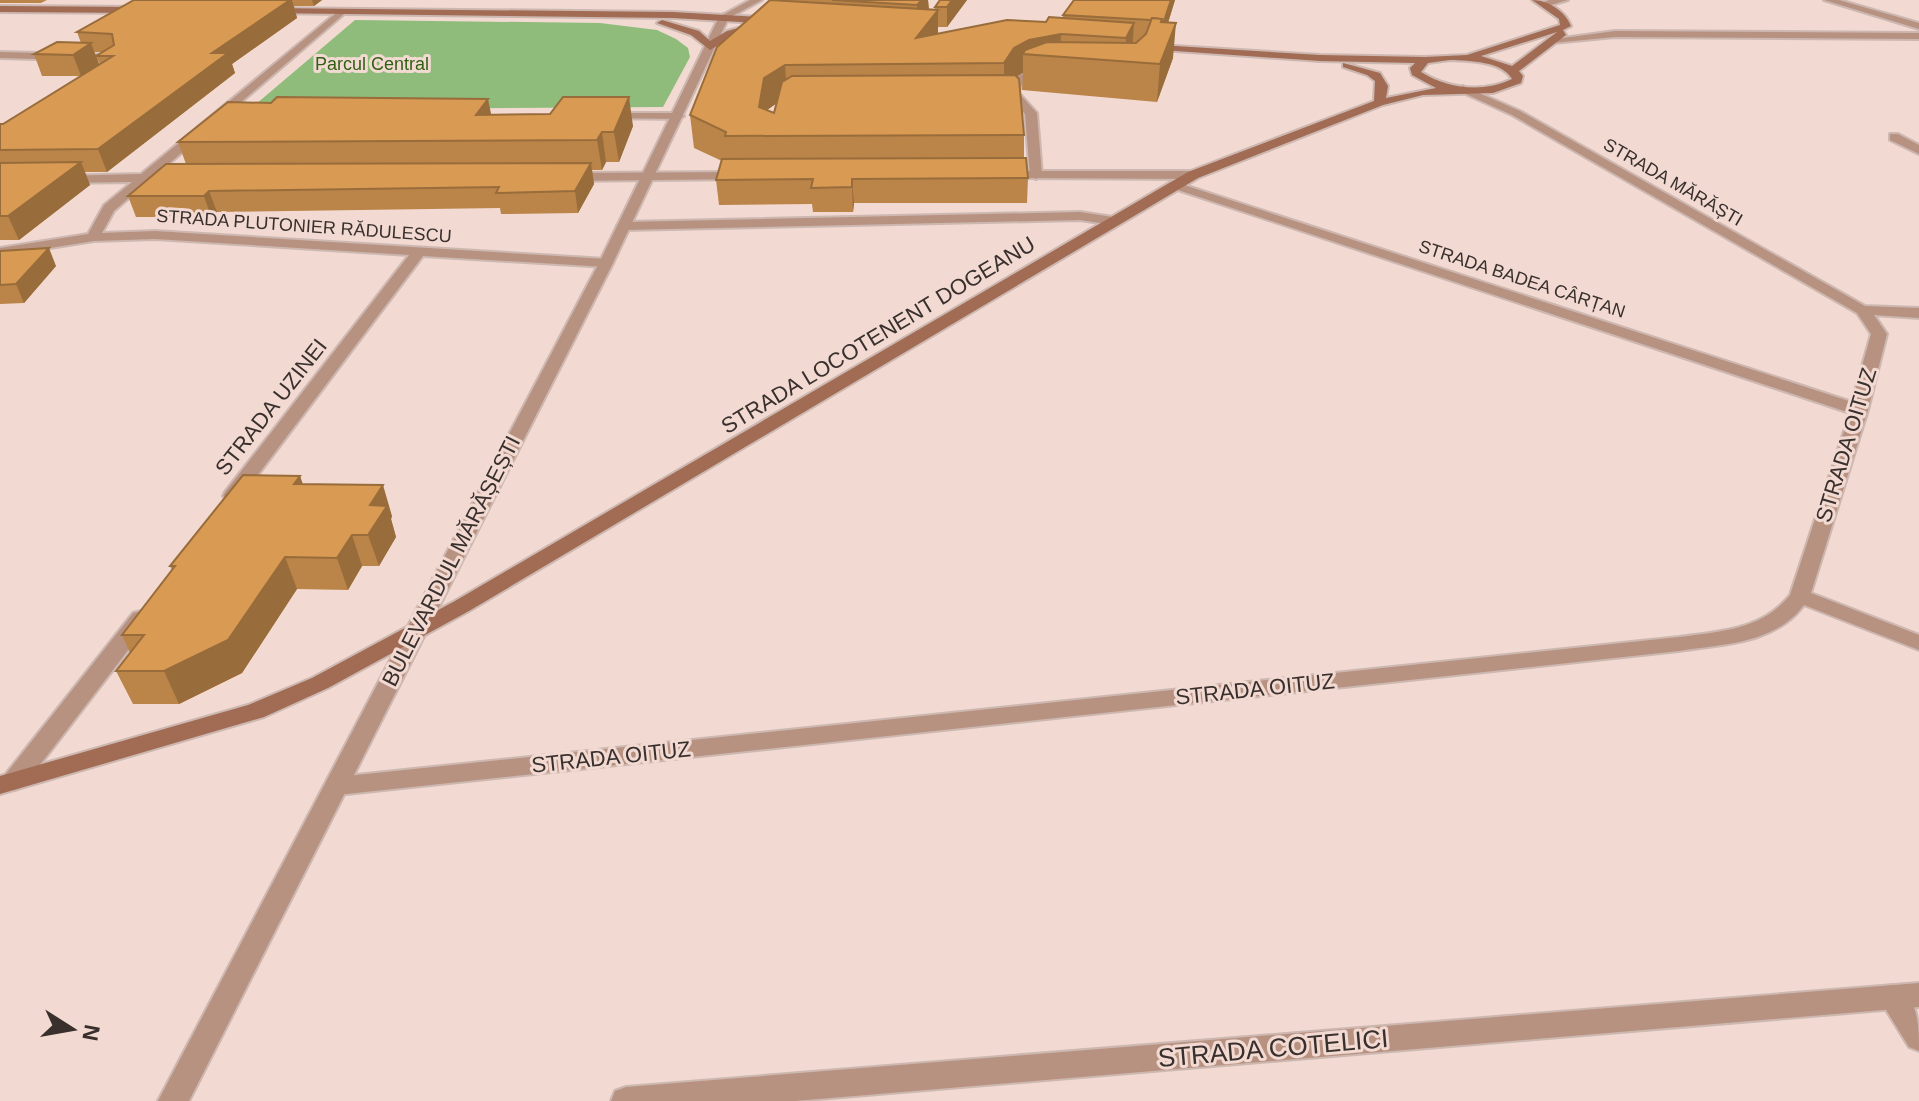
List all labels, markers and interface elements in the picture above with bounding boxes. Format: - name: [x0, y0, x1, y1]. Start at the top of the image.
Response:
- park label: Parcul Central: [315, 54, 429, 74]
- street label: STRADA MĂRĂȘTI: [1600, 134, 1746, 230]
- street label: STRADA PLUTONIER RĂDULESCU: [156, 206, 452, 246]
- street label: STRADA LOCOTENENT DOGEANU: [717, 231, 1039, 439]
- street label: STRADA BADEA CÂRȚAN: [1416, 236, 1628, 322]
- street label: STRADA UZINEI: [210, 334, 332, 480]
- street label: STRADA OITUZ: [1811, 365, 1881, 525]
- street label: BULEVARDUL MĂRĂȘEȘTI: [377, 432, 525, 690]
- street label: STRADA OITUZ: [1174, 668, 1336, 710]
- street label: STRADA OITUZ: [530, 736, 692, 778]
- north arrow: [32, 989, 112, 1069]
- text: N: [77, 1023, 105, 1043]
- street label: STRADA COTELICI: [1157, 1023, 1389, 1073]

